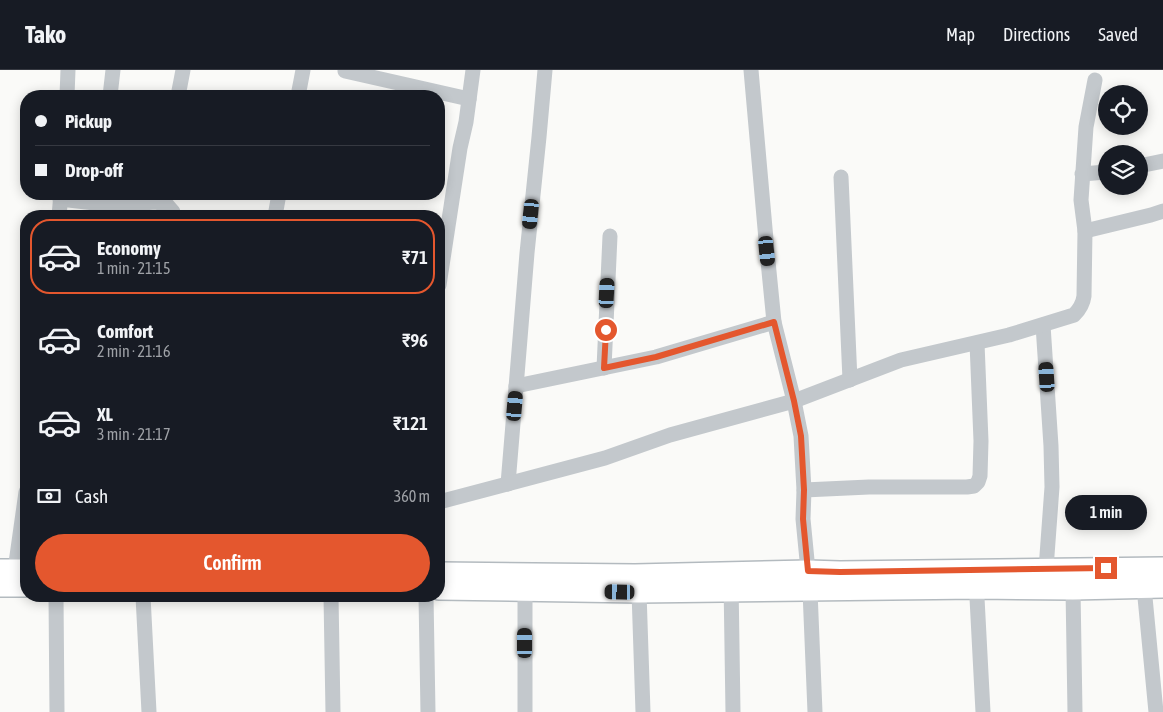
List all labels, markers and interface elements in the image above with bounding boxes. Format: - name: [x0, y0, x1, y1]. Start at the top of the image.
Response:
- text: Tako: [25, 21, 66, 48]
- text: Map: [946, 24, 975, 45]
- text: Directions: [1003, 24, 1070, 45]
- text: Saved: [1098, 24, 1138, 45]
- map controls: [1098, 85, 1148, 195]
- button: locate: [1098, 85, 1148, 135]
- text: Pickup: [65, 110, 112, 132]
- button: layers: [1098, 145, 1148, 195]
- text: Drop-off: [65, 159, 123, 181]
- car: [521, 198, 540, 230]
- icon: car: [37, 234, 82, 279]
- car: [757, 235, 776, 267]
- text: Economy: [97, 237, 161, 259]
- text: ₹71: [402, 246, 428, 268]
- text: 1 min · 21:15: [97, 259, 170, 277]
- car: [598, 278, 615, 308]
- icon: car: [37, 317, 82, 362]
- route start: [595, 319, 617, 341]
- text: Comfort: [97, 320, 153, 342]
- text: ₹96: [402, 329, 428, 351]
- text: 2 min · 21:16: [97, 342, 170, 360]
- car: [1038, 362, 1055, 392]
- car: [506, 390, 523, 422]
- icon: car: [37, 400, 82, 445]
- text: XL: [97, 403, 113, 425]
- text: ₹121: [393, 412, 428, 434]
- text: 3 min · 21:17: [97, 425, 170, 443]
- icon: cash: [35, 482, 63, 510]
- text: Cash: [75, 485, 108, 507]
- text: 360 m: [394, 487, 430, 505]
- callout: 1 min: [1065, 496, 1147, 530]
- text: 1 min: [1090, 503, 1122, 521]
- button: Confirm: [35, 534, 430, 592]
- route end: [1095, 557, 1117, 579]
- car: [604, 584, 635, 600]
- car: [517, 628, 532, 658]

